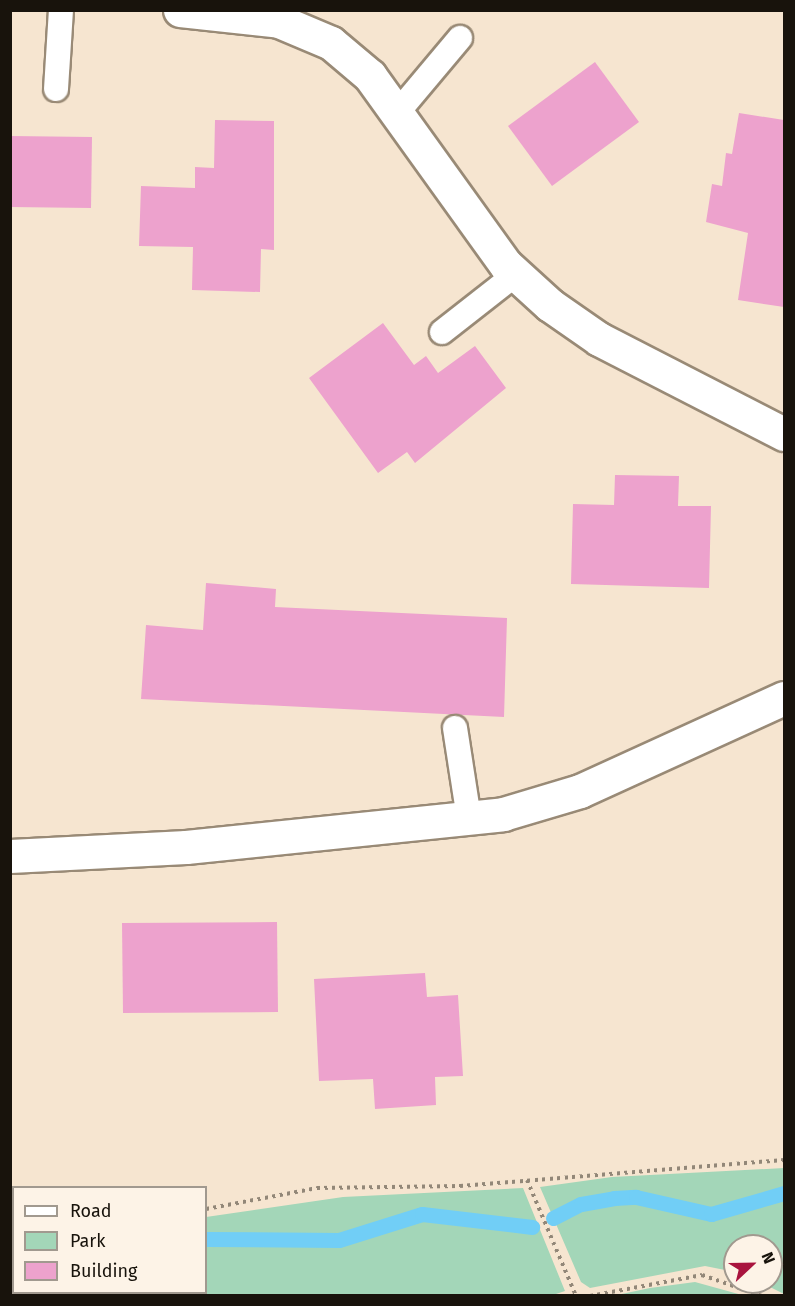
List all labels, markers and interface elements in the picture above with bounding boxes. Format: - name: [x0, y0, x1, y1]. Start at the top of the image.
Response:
- legend: [12, 1186, 207, 1294]
- text: Road: [70, 1200, 112, 1222]
- text: Park: [70, 1230, 105, 1252]
- north arrow: [723, 1234, 783, 1294]
- text: N: [758, 1249, 779, 1266]
- text: Building: [70, 1260, 137, 1282]

